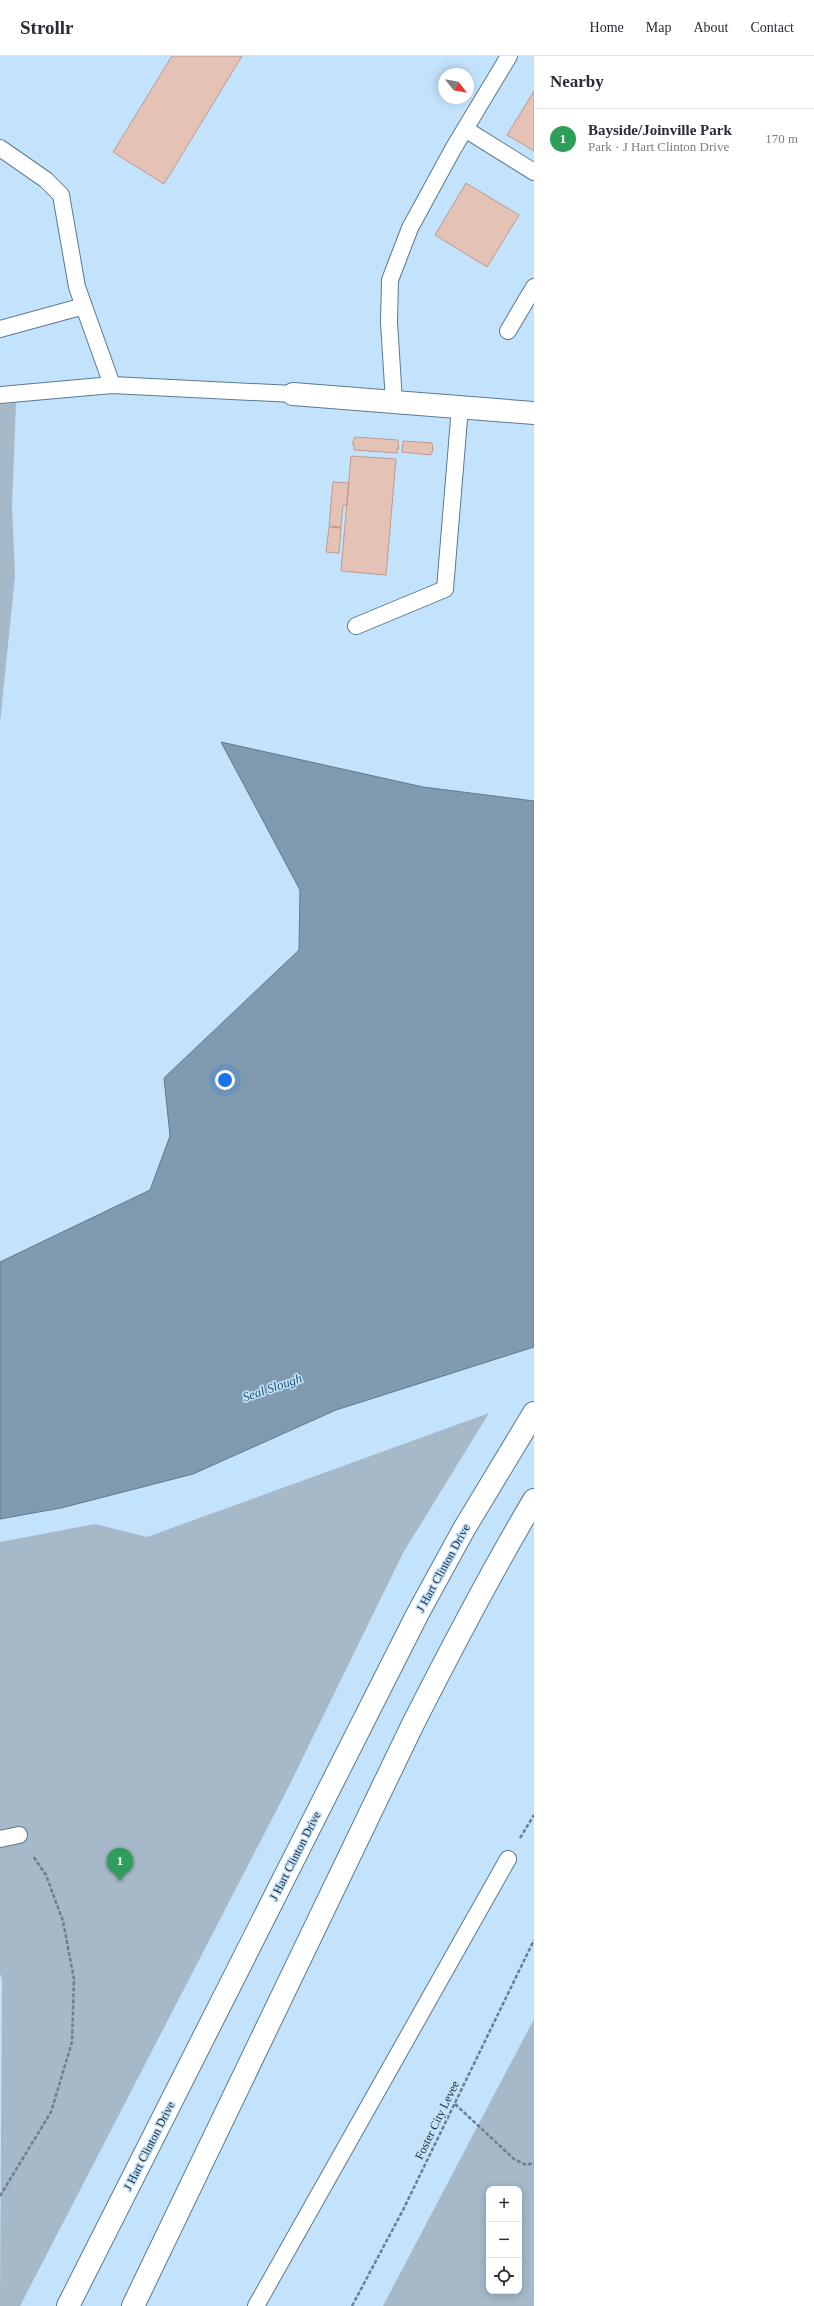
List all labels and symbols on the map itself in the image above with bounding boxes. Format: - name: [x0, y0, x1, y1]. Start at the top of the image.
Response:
- north arrow: [438, 68, 474, 104]
- your location: [215, 1070, 235, 1090]
- water label: Seal Slough: [241, 1370, 304, 1405]
- street label: J Hart Clinton Drive: [413, 1522, 473, 1614]
- street label: J Hart Clinton Drive: [266, 1809, 324, 1903]
- pin: 1: [107, 1848, 133, 1881]
- street label: Foster City Levee: [412, 2078, 462, 2162]
- street label: J Hart Clinton Drive: [120, 2099, 178, 2193]

